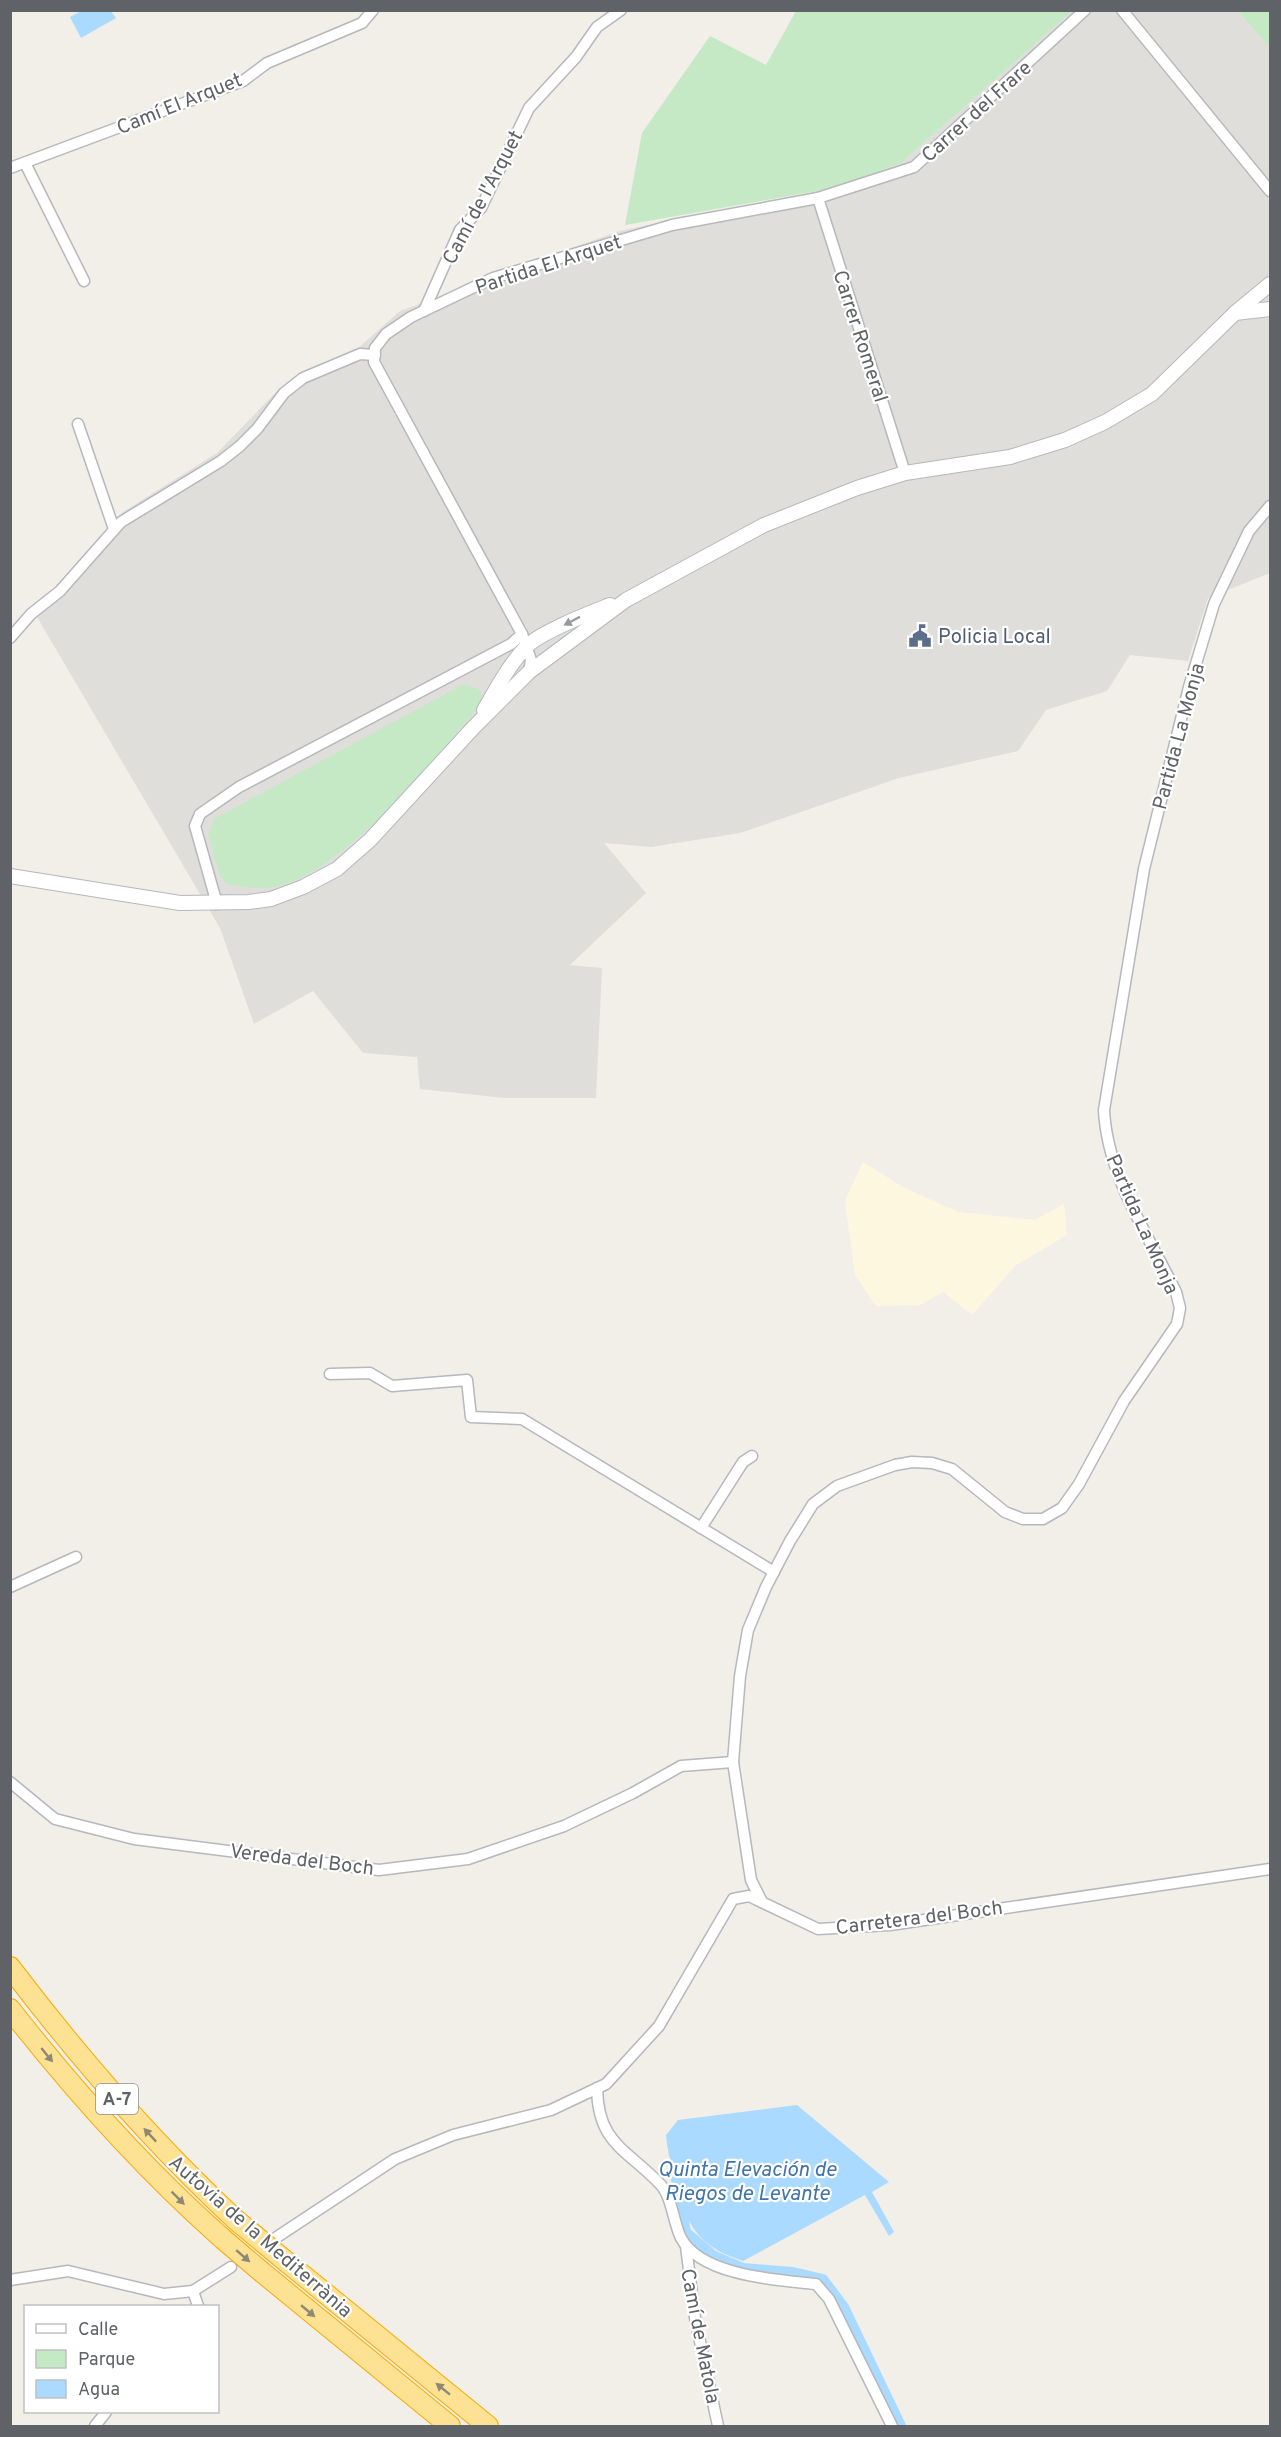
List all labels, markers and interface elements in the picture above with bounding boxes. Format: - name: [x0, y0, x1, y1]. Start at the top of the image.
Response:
- street label: Carrer del Frare: [917, 56, 1038, 169]
- street label: Camí El Arquet: [113, 68, 246, 142]
- street label: Camí de l'Arquet: [438, 126, 530, 269]
- street label: Partida El Arquet: [472, 230, 625, 302]
- street label: Carrer Romeral: [826, 267, 893, 406]
- one-way arrow: [563, 616, 580, 626]
- public building icon: Policia Local: [907, 623, 933, 649]
- place label: Policia Local: [938, 625, 1051, 651]
- street label: Partida La Monja: [1148, 660, 1212, 813]
- street label: Partida La Monja: [1099, 1151, 1184, 1299]
- street label: Vereda del Boch: [228, 1839, 375, 1883]
- street label: Carretera del Boch: [834, 1896, 1004, 1942]
- one-way arrow: [40, 2047, 52, 2062]
- road number: A-7: [96, 2084, 138, 2114]
- one-way arrow: [143, 2128, 157, 2142]
- street label: Autovia de la Mediterrània: [162, 2150, 357, 2325]
- water label: Quinta Elevación de Riegos de Levante: [658, 2157, 837, 2208]
- one-way arrow: [171, 2191, 185, 2205]
- one-way arrow: [235, 2249, 250, 2262]
- street label: Camí de Matola: [673, 2267, 725, 2406]
- one-way arrow: [300, 2304, 316, 2317]
- legend: [24, 2305, 219, 2413]
- text: Calle: [78, 2319, 118, 2342]
- text: Parque: [78, 2349, 135, 2372]
- text: Agua: [78, 2379, 120, 2402]
- one-way arrow: [435, 2383, 451, 2396]

